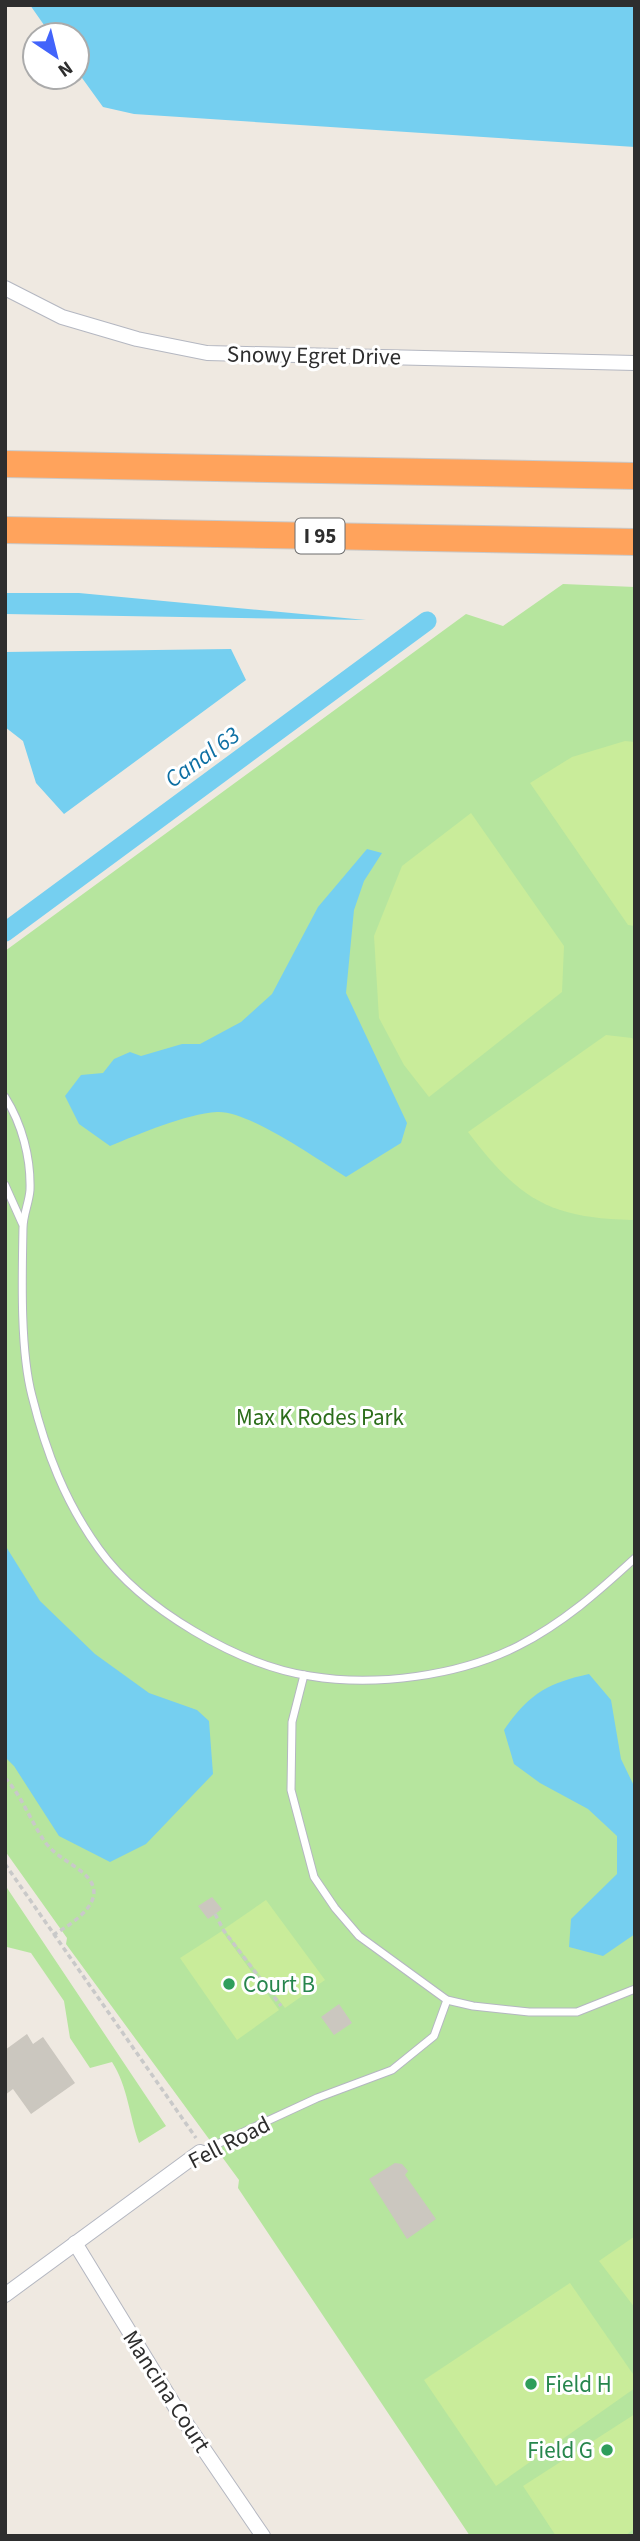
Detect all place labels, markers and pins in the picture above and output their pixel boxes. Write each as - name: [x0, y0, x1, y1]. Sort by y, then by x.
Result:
- place label: Court B: [243, 1968, 315, 2001]
- marker: Court B: [221, 1976, 237, 1992]
- place label: Field H: [545, 2368, 612, 2401]
- marker: Field H: [523, 2376, 539, 2392]
- place label: Field G: [527, 2434, 593, 2467]
- marker: Field G: [599, 2442, 615, 2458]

